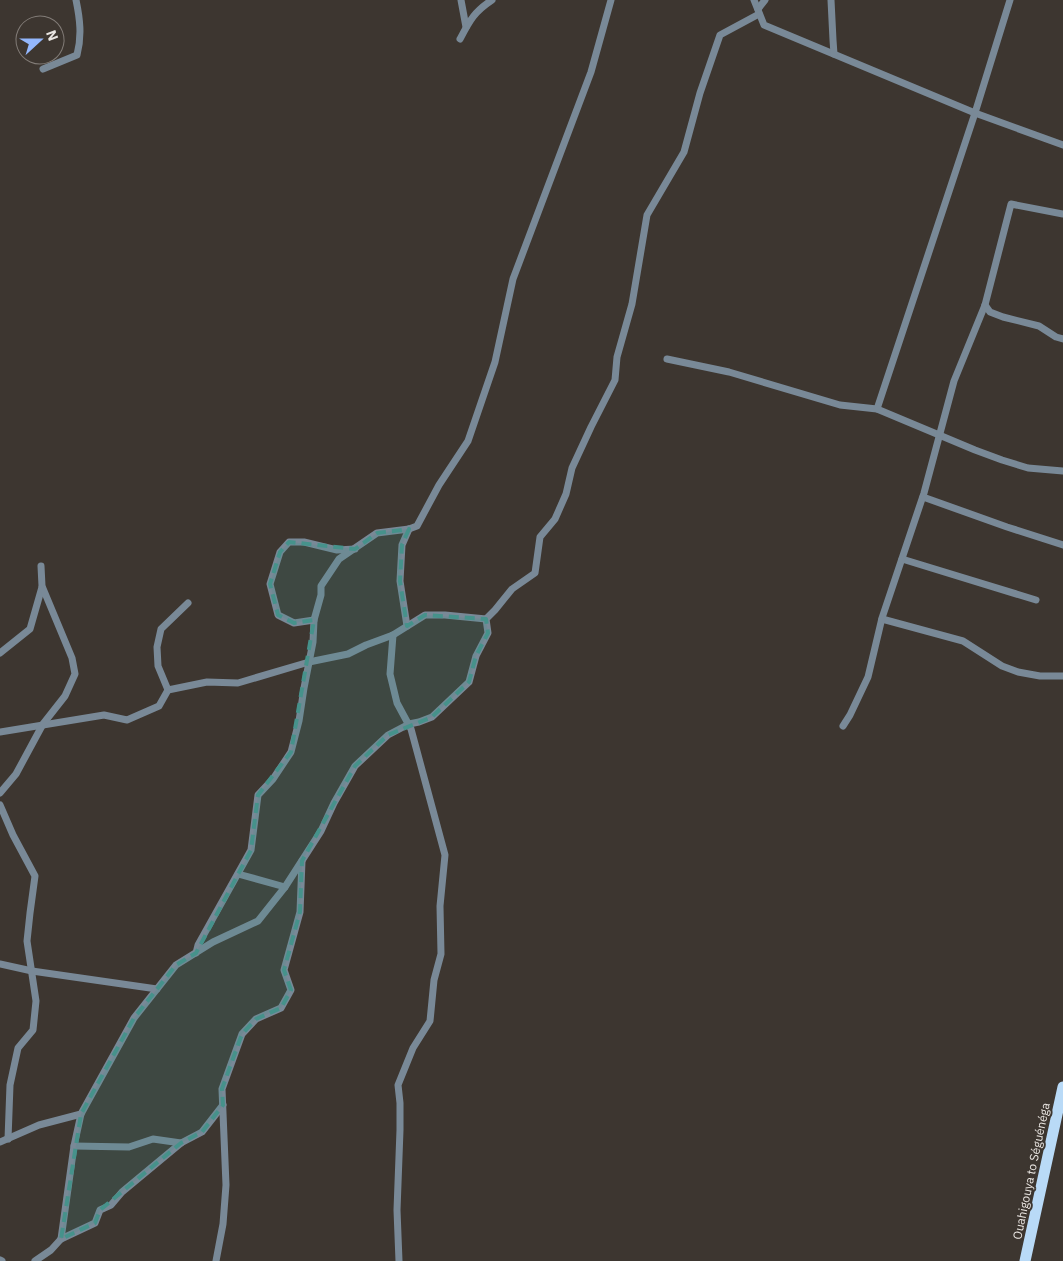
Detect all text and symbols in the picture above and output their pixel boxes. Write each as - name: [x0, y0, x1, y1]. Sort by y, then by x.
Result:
- north arrow: [15, 15, 65, 65]
- text: N: [42, 27, 62, 43]
- street label: Ouahigouya to Séguénéga: [1009, 1101, 1053, 1241]

